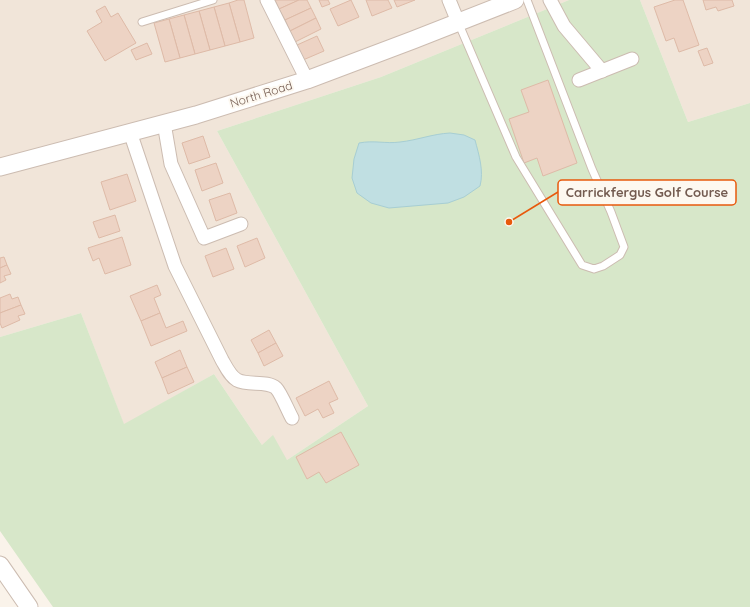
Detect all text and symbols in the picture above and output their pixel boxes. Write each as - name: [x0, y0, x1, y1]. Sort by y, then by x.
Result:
- street label: North Road: [228, 77, 294, 111]
- callout: Carrickfergus Golf Course: [558, 180, 736, 205]
- text: Carrickfergus Golf Course: [566, 184, 729, 200]

